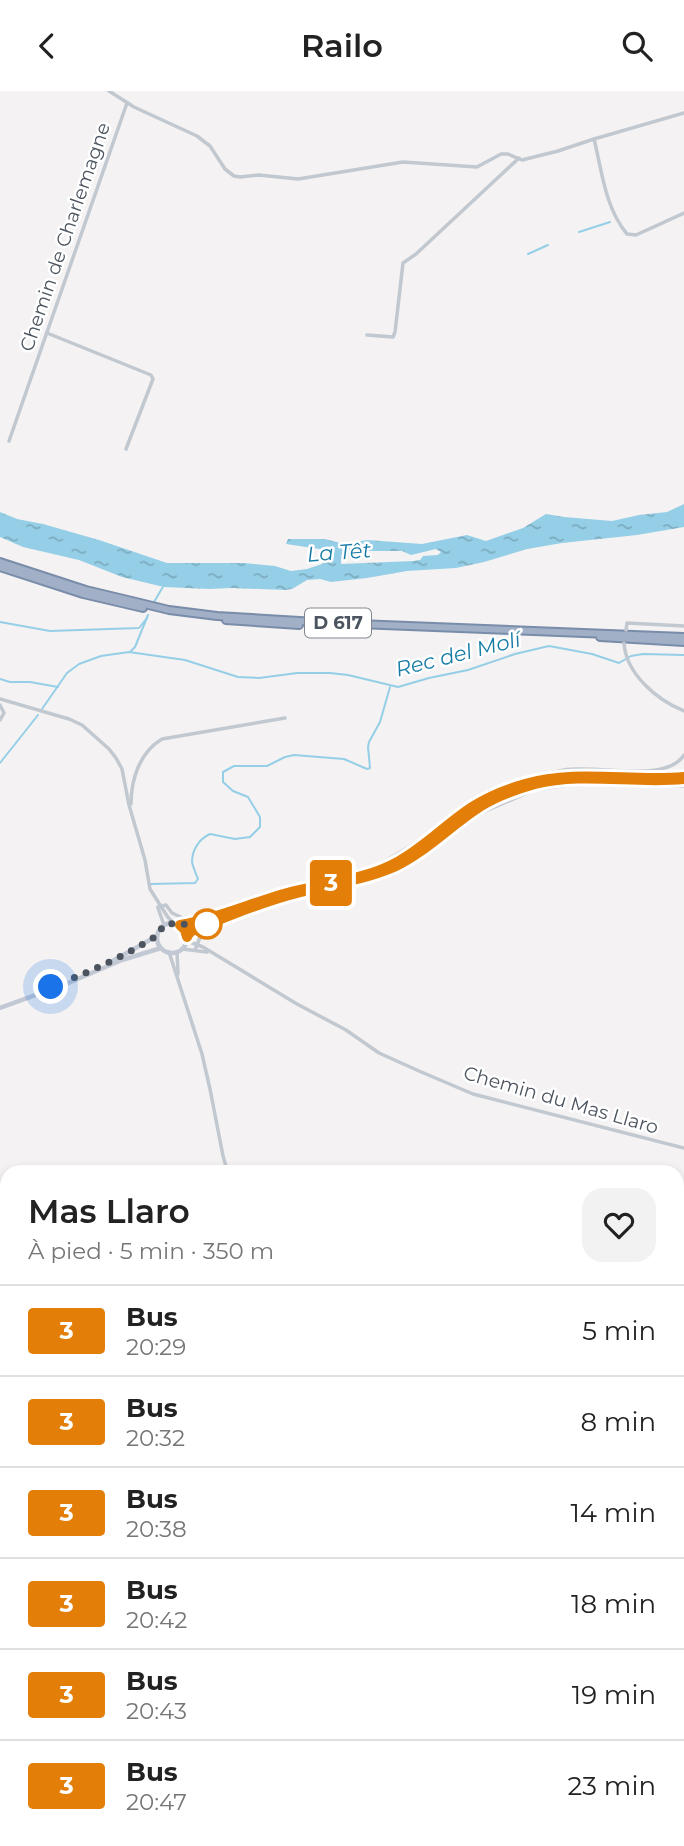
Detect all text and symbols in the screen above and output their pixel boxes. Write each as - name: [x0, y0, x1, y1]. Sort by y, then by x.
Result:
- text: Railo: [301, 26, 383, 65]
- icon: back: [28, 27, 66, 65]
- icon: search: [618, 27, 656, 65]
- street label: Chemin de Charlemagne: [15, 120, 115, 354]
- water label: La Têt: [306, 537, 372, 567]
- road number: D 617: [305, 609, 371, 637]
- water label: Rec del Molí: [393, 626, 526, 682]
- line badge: 3: [308, 860, 354, 906]
- text: 3: [324, 868, 338, 897]
- unlabelled marker: [192, 909, 222, 939]
- your location: [33, 969, 68, 1004]
- street label: Chemin du Mas Llaro: [461, 1061, 661, 1139]
- button: heart: [582, 1188, 656, 1262]
- text: Mas Llaro: [28, 1191, 190, 1231]
- text: À pied · 5 min · 350 m: [28, 1237, 274, 1265]
- text: Bus: [126, 1301, 178, 1333]
- text: 5 min: [582, 1315, 656, 1347]
- text: 3: [59, 1316, 74, 1345]
- text: 20:29: [126, 1333, 186, 1361]
- text: Bus: [126, 1392, 178, 1424]
- text: 8 min: [580, 1406, 656, 1438]
- text: 3: [59, 1407, 74, 1436]
- text: 20:32: [126, 1424, 185, 1452]
- text: Bus: [126, 1483, 178, 1515]
- text: 14 min: [570, 1497, 656, 1529]
- text: 3: [59, 1498, 74, 1527]
- text: 20:38: [126, 1515, 187, 1543]
- text: Bus: [126, 1574, 178, 1606]
- text: 18 min: [571, 1588, 656, 1620]
- text: 3: [59, 1589, 74, 1618]
- text: 20:42: [126, 1606, 187, 1634]
- text: Bus: [126, 1665, 178, 1697]
- text: 19 min: [572, 1679, 656, 1711]
- text: 3: [59, 1680, 74, 1709]
- text: 20:43: [126, 1697, 187, 1725]
- text: Bus: [126, 1756, 178, 1788]
- text: 23 min: [568, 1770, 656, 1802]
- text: 3: [59, 1771, 74, 1800]
- text: 20:47: [126, 1788, 187, 1816]

